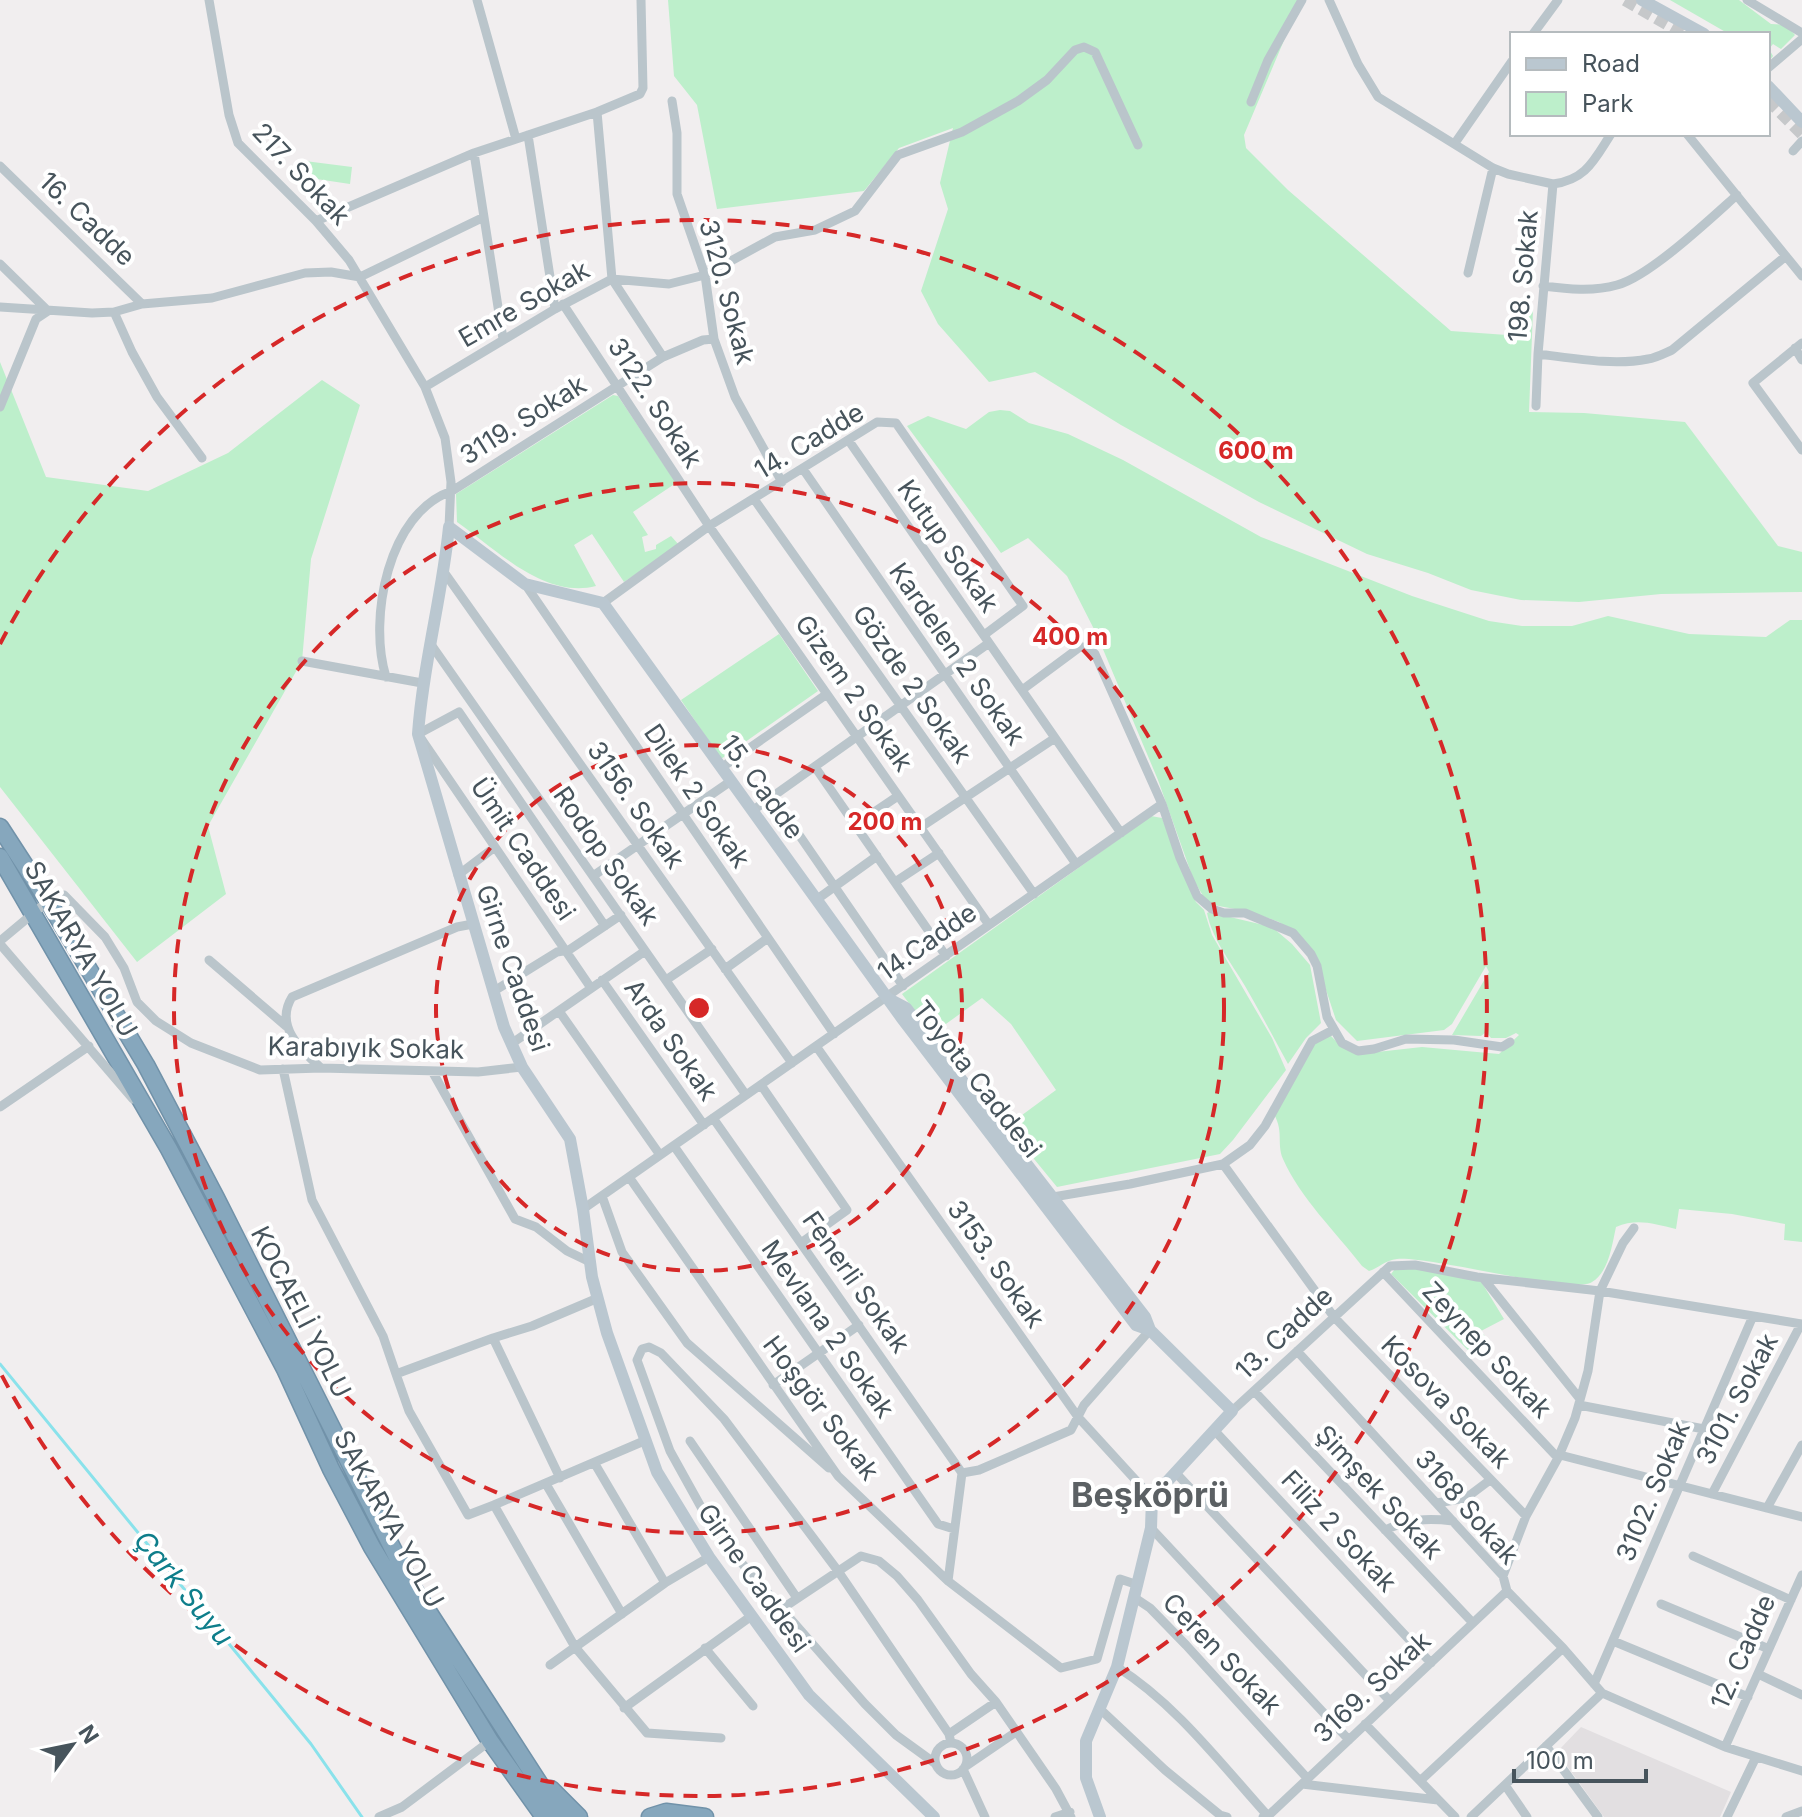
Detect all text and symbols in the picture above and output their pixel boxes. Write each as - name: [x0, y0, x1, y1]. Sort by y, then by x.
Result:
- legend: [1510, 32, 1770, 136]
- text: Road: [1582, 49, 1640, 78]
- text: Park: [1582, 89, 1633, 118]
- street label: 217. Sokak: [246, 116, 356, 231]
- street label: 16. Cadde: [33, 165, 142, 272]
- street label: 198. Sokak: [1501, 209, 1544, 343]
- street label: 3120. Sokak: [693, 216, 762, 368]
- street label: Emre Sokak: [453, 254, 595, 353]
- street label: 3122. Sokak: [602, 332, 709, 473]
- street label: 3119. Sokak: [454, 369, 592, 471]
- street label: 14. Cadde: [749, 396, 869, 485]
- text: 600 m: [1218, 436, 1294, 465]
- street label: Kutup Sokak: [891, 474, 1005, 618]
- street label: Kardelen 2 Sokak: [883, 557, 1032, 751]
- street label: Gözde 2 Sokak: [846, 599, 978, 769]
- street label: Gizem 2 Sokak: [789, 609, 920, 777]
- text: 400 m: [1032, 622, 1108, 651]
- street label: Dilek 2 Sokak: [638, 718, 757, 873]
- street label: 15. Cadde: [714, 729, 811, 845]
- street label: 3156. Sokak: [581, 735, 692, 874]
- street label: Ümit Caddesi: [464, 772, 582, 926]
- street label: Rodop Sokak: [547, 780, 666, 931]
- text: 200 m: [847, 807, 923, 836]
- street label: SAKARYA YOLU: [19, 855, 144, 1042]
- street label: Girne Caddesi: [470, 880, 557, 1055]
- street label: 14.Cadde: [871, 896, 982, 987]
- street label: Arda Sokak: [618, 973, 724, 1106]
- centre of rings: [685, 994, 713, 1022]
- street label: Toyota Caddesi: [906, 994, 1048, 1163]
- street label: Karabıyık Sokak: [267, 1030, 465, 1065]
- street label: 3153. Sokak: [941, 1194, 1052, 1333]
- street label: Fenerli Sokak: [796, 1205, 917, 1358]
- street label: KOCAELİ YOLU: [245, 1221, 358, 1403]
- street label: Mevlana 2 Sokak: [756, 1234, 901, 1423]
- street label: Zeynep Sokak: [1416, 1275, 1558, 1424]
- street label: 13. Cadde: [1229, 1280, 1339, 1385]
- street label: 3101. Sokak: [1689, 1328, 1784, 1470]
- street label: Hoşgör Sokak: [757, 1329, 886, 1486]
- street label: Kosova Sokak: [1375, 1329, 1517, 1475]
- street label: 3102. Sokak: [1609, 1416, 1696, 1565]
- street label: Şimşek Sokak: [1310, 1418, 1449, 1565]
- street label: SAKARYA YOLU: [328, 1425, 451, 1613]
- street label: 3168 Sokak: [1409, 1443, 1526, 1570]
- street label: Filiz 2 Sokak: [1275, 1464, 1403, 1598]
- district label: Beşköprü: [1071, 1474, 1229, 1515]
- street label: Girne Caddesi: [692, 1497, 817, 1658]
- water label: Çark Suyu: [127, 1523, 241, 1653]
- street label: Ceren Sokak: [1157, 1587, 1288, 1721]
- street label: 12. Cadde: [1704, 1590, 1781, 1714]
- street label: 3169. Sokak: [1307, 1625, 1437, 1749]
- north arrow: [32, 1705, 112, 1785]
- text: N: [73, 1720, 104, 1748]
- scale bar: [1514, 1733, 1646, 1783]
- text: 100 m: [1526, 1746, 1594, 1775]

